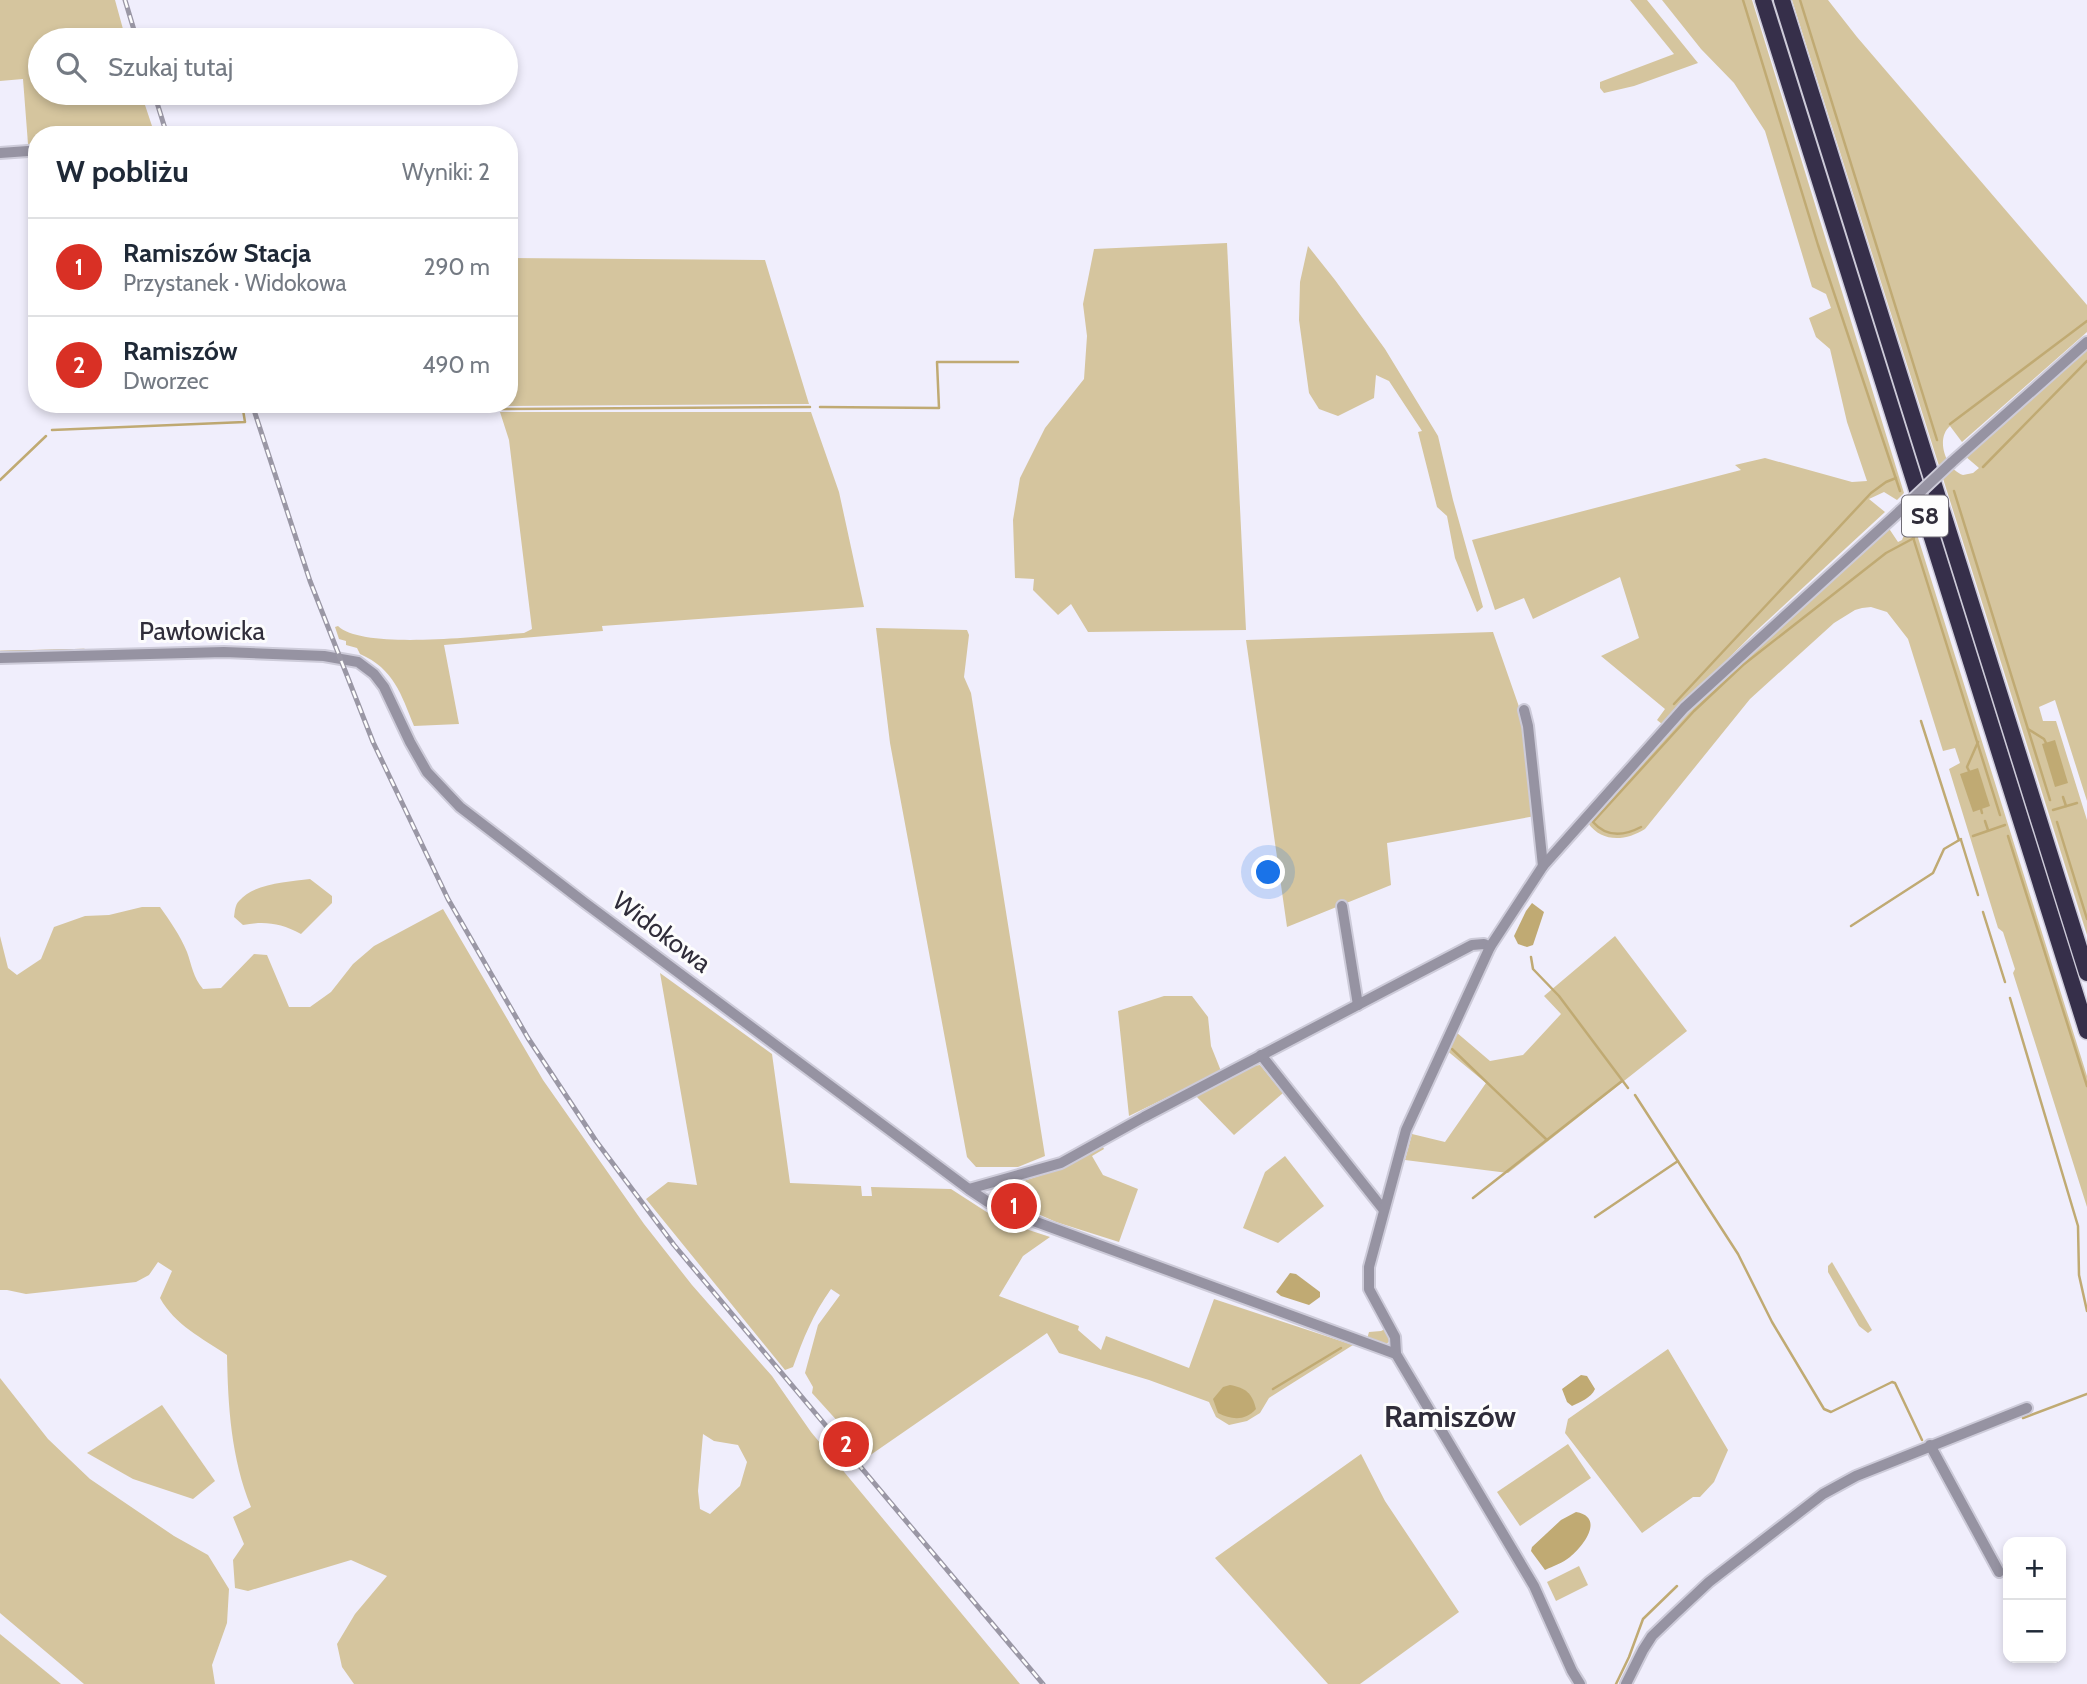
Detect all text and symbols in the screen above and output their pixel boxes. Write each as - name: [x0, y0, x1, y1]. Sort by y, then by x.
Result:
- search box: [28, 28, 518, 105]
- icon: search: [52, 48, 90, 86]
- text: Szukaj tutaj: [108, 51, 233, 83]
- text: W pobliżu: [56, 153, 189, 190]
- text: Wyniki: 2: [402, 158, 490, 186]
- text: Ramiszów Stacja: [123, 237, 311, 269]
- text: 1: [75, 253, 83, 281]
- text: 290 m: [423, 253, 490, 281]
- text: Przystanek · Widokowa: [123, 269, 347, 297]
- text: Ramiszów: [123, 335, 238, 367]
- text: 2: [73, 351, 85, 379]
- text: 490 m: [422, 351, 490, 379]
- text: Dworzec: [123, 367, 209, 395]
- road number: S8: [1902, 495, 1948, 536]
- street label: Pawłowicka: [139, 615, 265, 647]
- your location: [1251, 855, 1285, 889]
- street label: Widokowa: [606, 885, 718, 980]
- pin: 1: [991, 1180, 1037, 1232]
- district label: Ramiszów: [1384, 1398, 1516, 1435]
- pin: 2: [823, 1418, 869, 1470]
- map controls: [2003, 1537, 2066, 1663]
- button: +: [2003, 1537, 2066, 1600]
- button: −: [2003, 1600, 2066, 1663]

